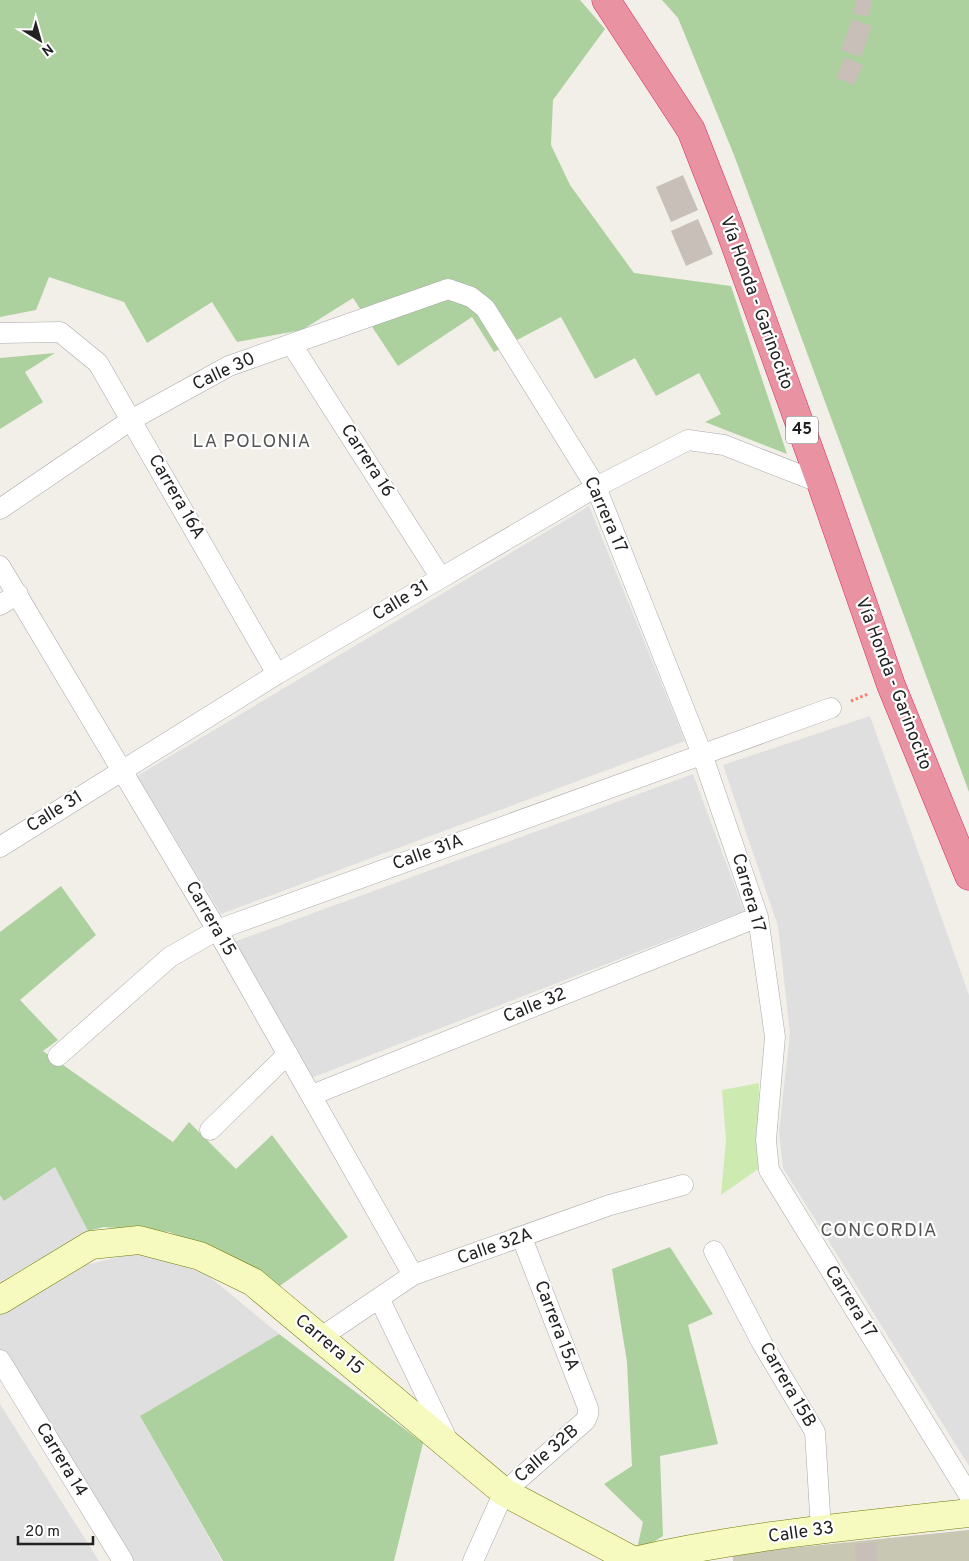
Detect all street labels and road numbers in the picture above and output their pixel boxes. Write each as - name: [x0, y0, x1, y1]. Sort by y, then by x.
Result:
- street label: Vía Honda - Garinocito: [714, 213, 798, 393]
- street label: Calle 30: [189, 347, 259, 397]
- road number: 45: [786, 416, 818, 444]
- street label: Carrera 16: [335, 420, 399, 502]
- street label: Carrera 16A: [142, 450, 210, 544]
- street label: Carrera 17: [578, 473, 632, 557]
- street label: Calle 31: [369, 575, 433, 627]
- street label: Vía Honda - Garinocito: [850, 595, 936, 773]
- street label: Calle 31: [23, 786, 87, 838]
- street label: Calle 31A: [389, 830, 467, 876]
- street label: Carrera 17: [726, 851, 770, 935]
- street label: Carrera 15: [179, 877, 241, 961]
- street label: Calle 32: [500, 983, 570, 1029]
- street label: Calle 32A: [454, 1223, 536, 1271]
- street label: Carrera 17: [819, 1262, 881, 1342]
- street label: Carrera 15A: [528, 1278, 584, 1374]
- street label: Carrera 15: [290, 1310, 368, 1380]
- street label: Carrera 15B: [753, 1338, 821, 1432]
- street label: Carrera 14: [30, 1419, 92, 1501]
- street label: Calle 32B: [510, 1420, 584, 1488]
- street label: Calle 33: [767, 1517, 835, 1549]

